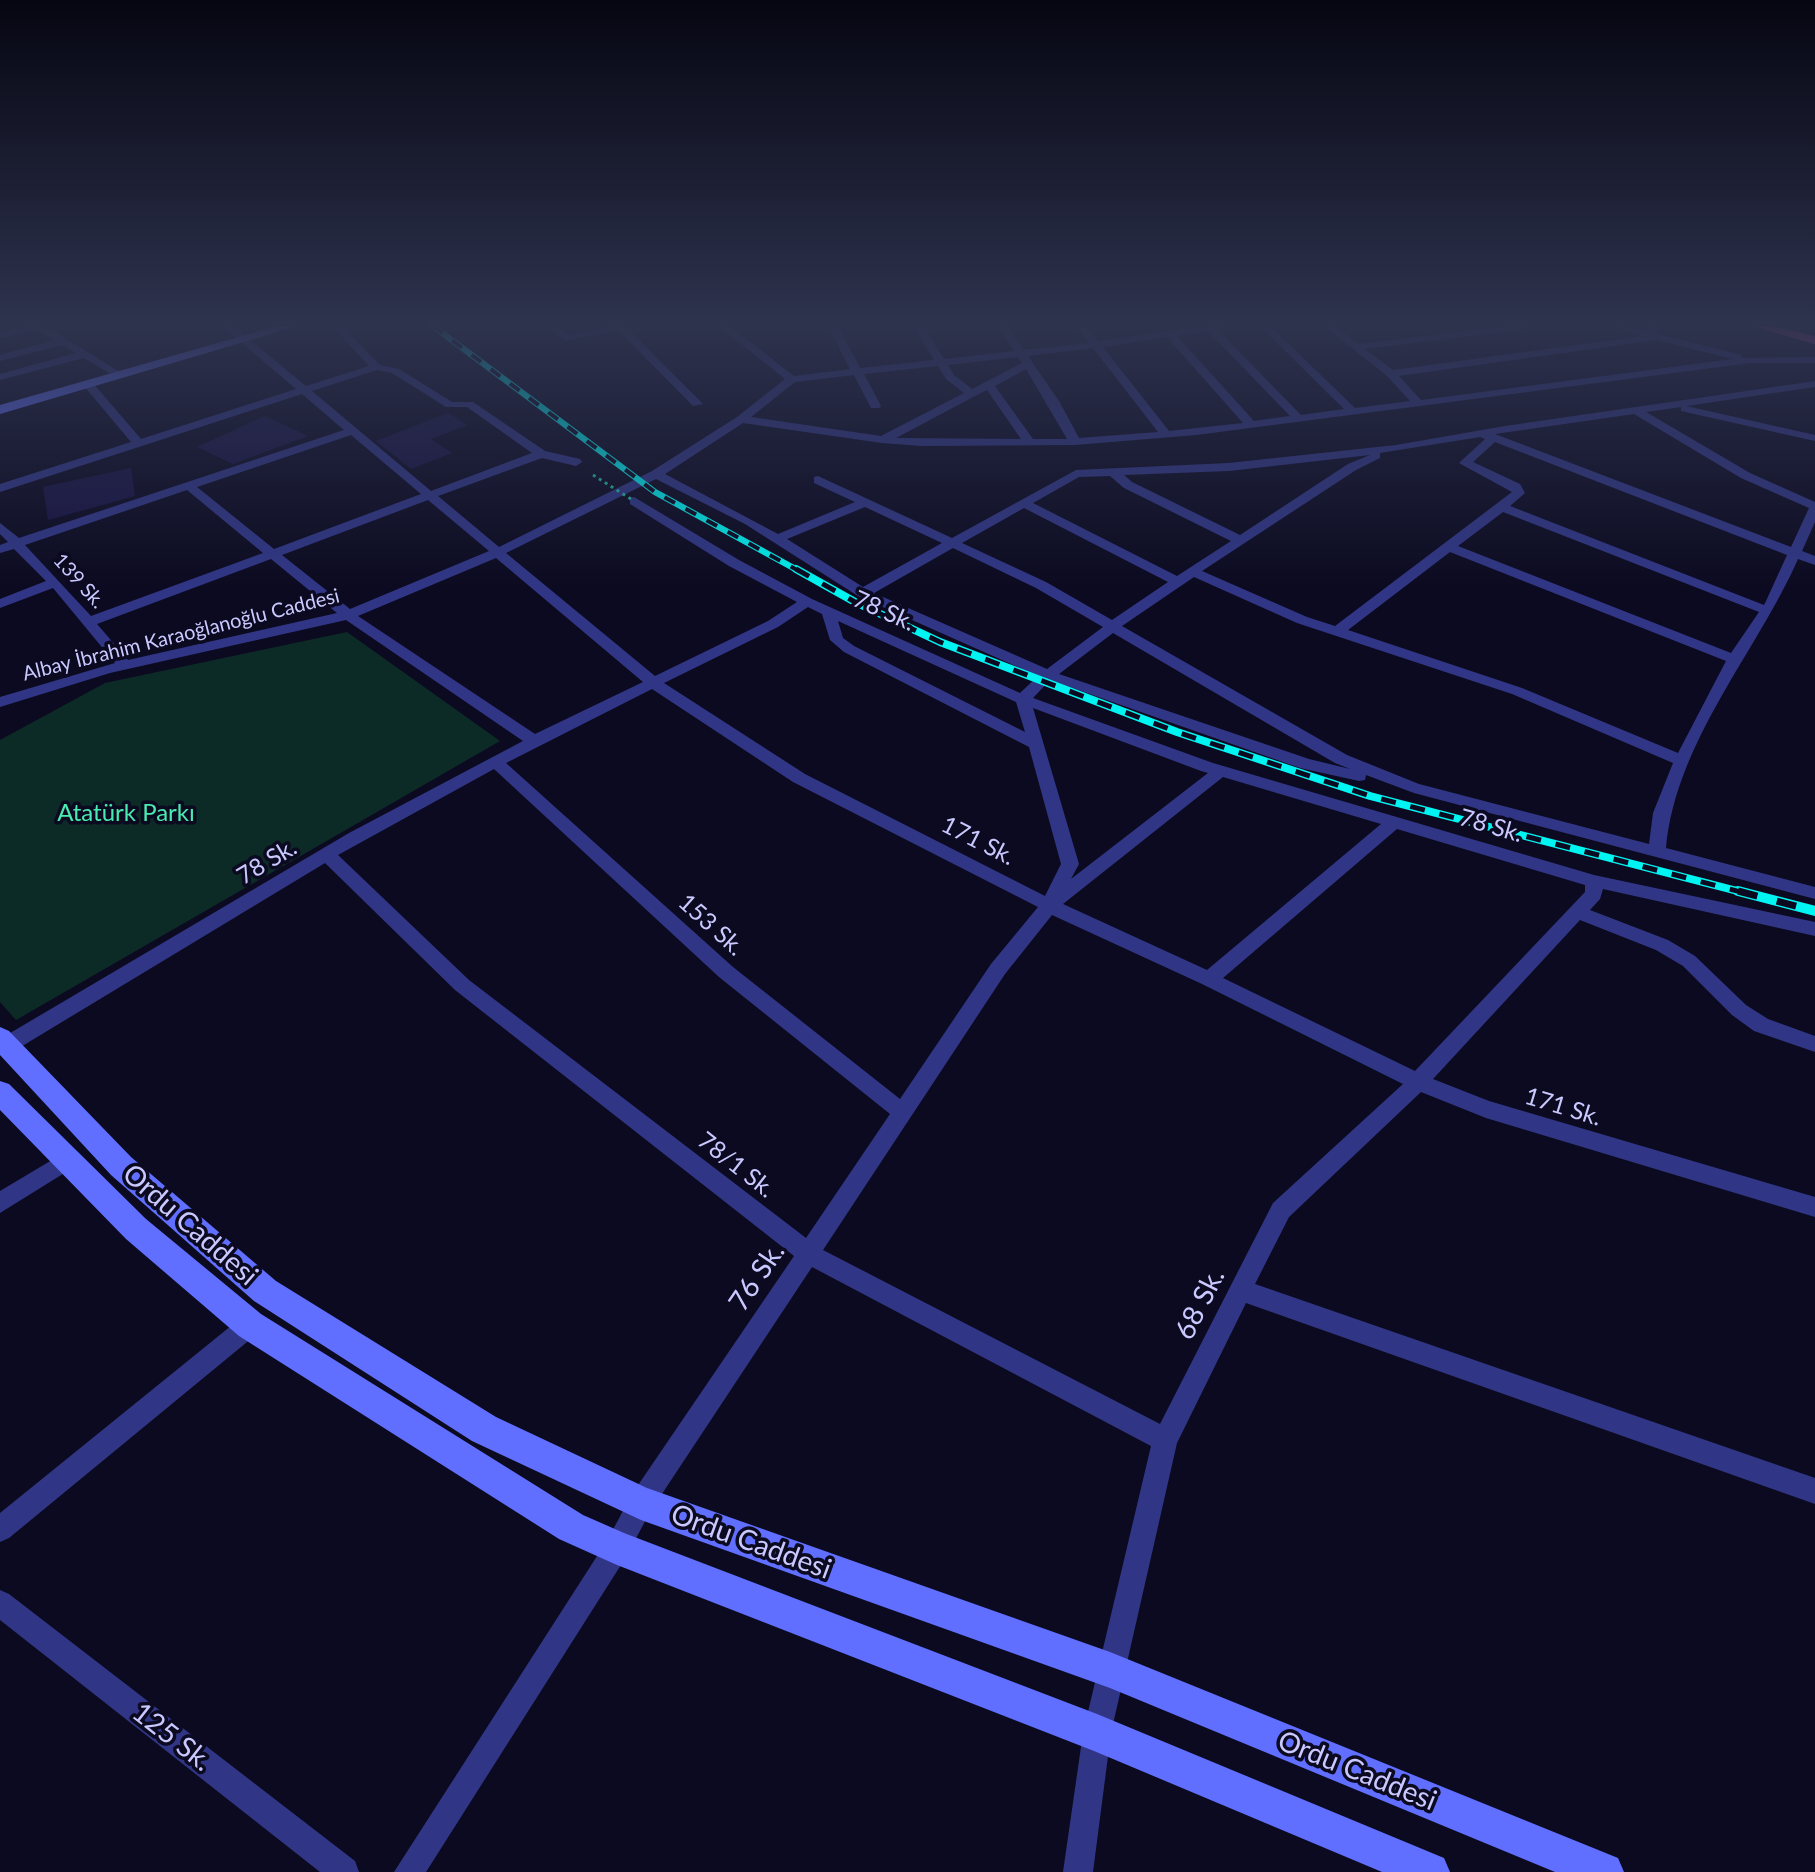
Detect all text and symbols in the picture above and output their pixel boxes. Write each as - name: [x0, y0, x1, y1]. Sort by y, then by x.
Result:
- street label: 139 Sk.: [48, 549, 110, 613]
- street label: Albay İbrahim Karaoğlanoğlu Caddesi: [20, 584, 342, 686]
- street label: 78 Sk.: [849, 585, 919, 637]
- park label: Atatürk Parkı: [57, 799, 195, 827]
- street label: 78 Sk.: [1456, 803, 1526, 849]
- street label: 171 Sk.: [936, 810, 1020, 872]
- street label: 78 Sk.: [232, 833, 302, 891]
- street label: 153 Sk.: [672, 888, 750, 962]
- street label: 171 Sk.: [1521, 1082, 1605, 1132]
- street label: 78/1 Sk.: [692, 1126, 780, 1204]
- street label: Ordu Caddesi: [116, 1157, 264, 1293]
- street label: 76 Sk.: [722, 1236, 792, 1318]
- street label: 68 Sk.: [1168, 1263, 1232, 1345]
- street label: Ordu Caddesi: [666, 1498, 836, 1586]
- street label: 125 Sk.: [126, 1696, 218, 1778]
- street label: Ordu Caddesi: [1273, 1724, 1441, 1818]

